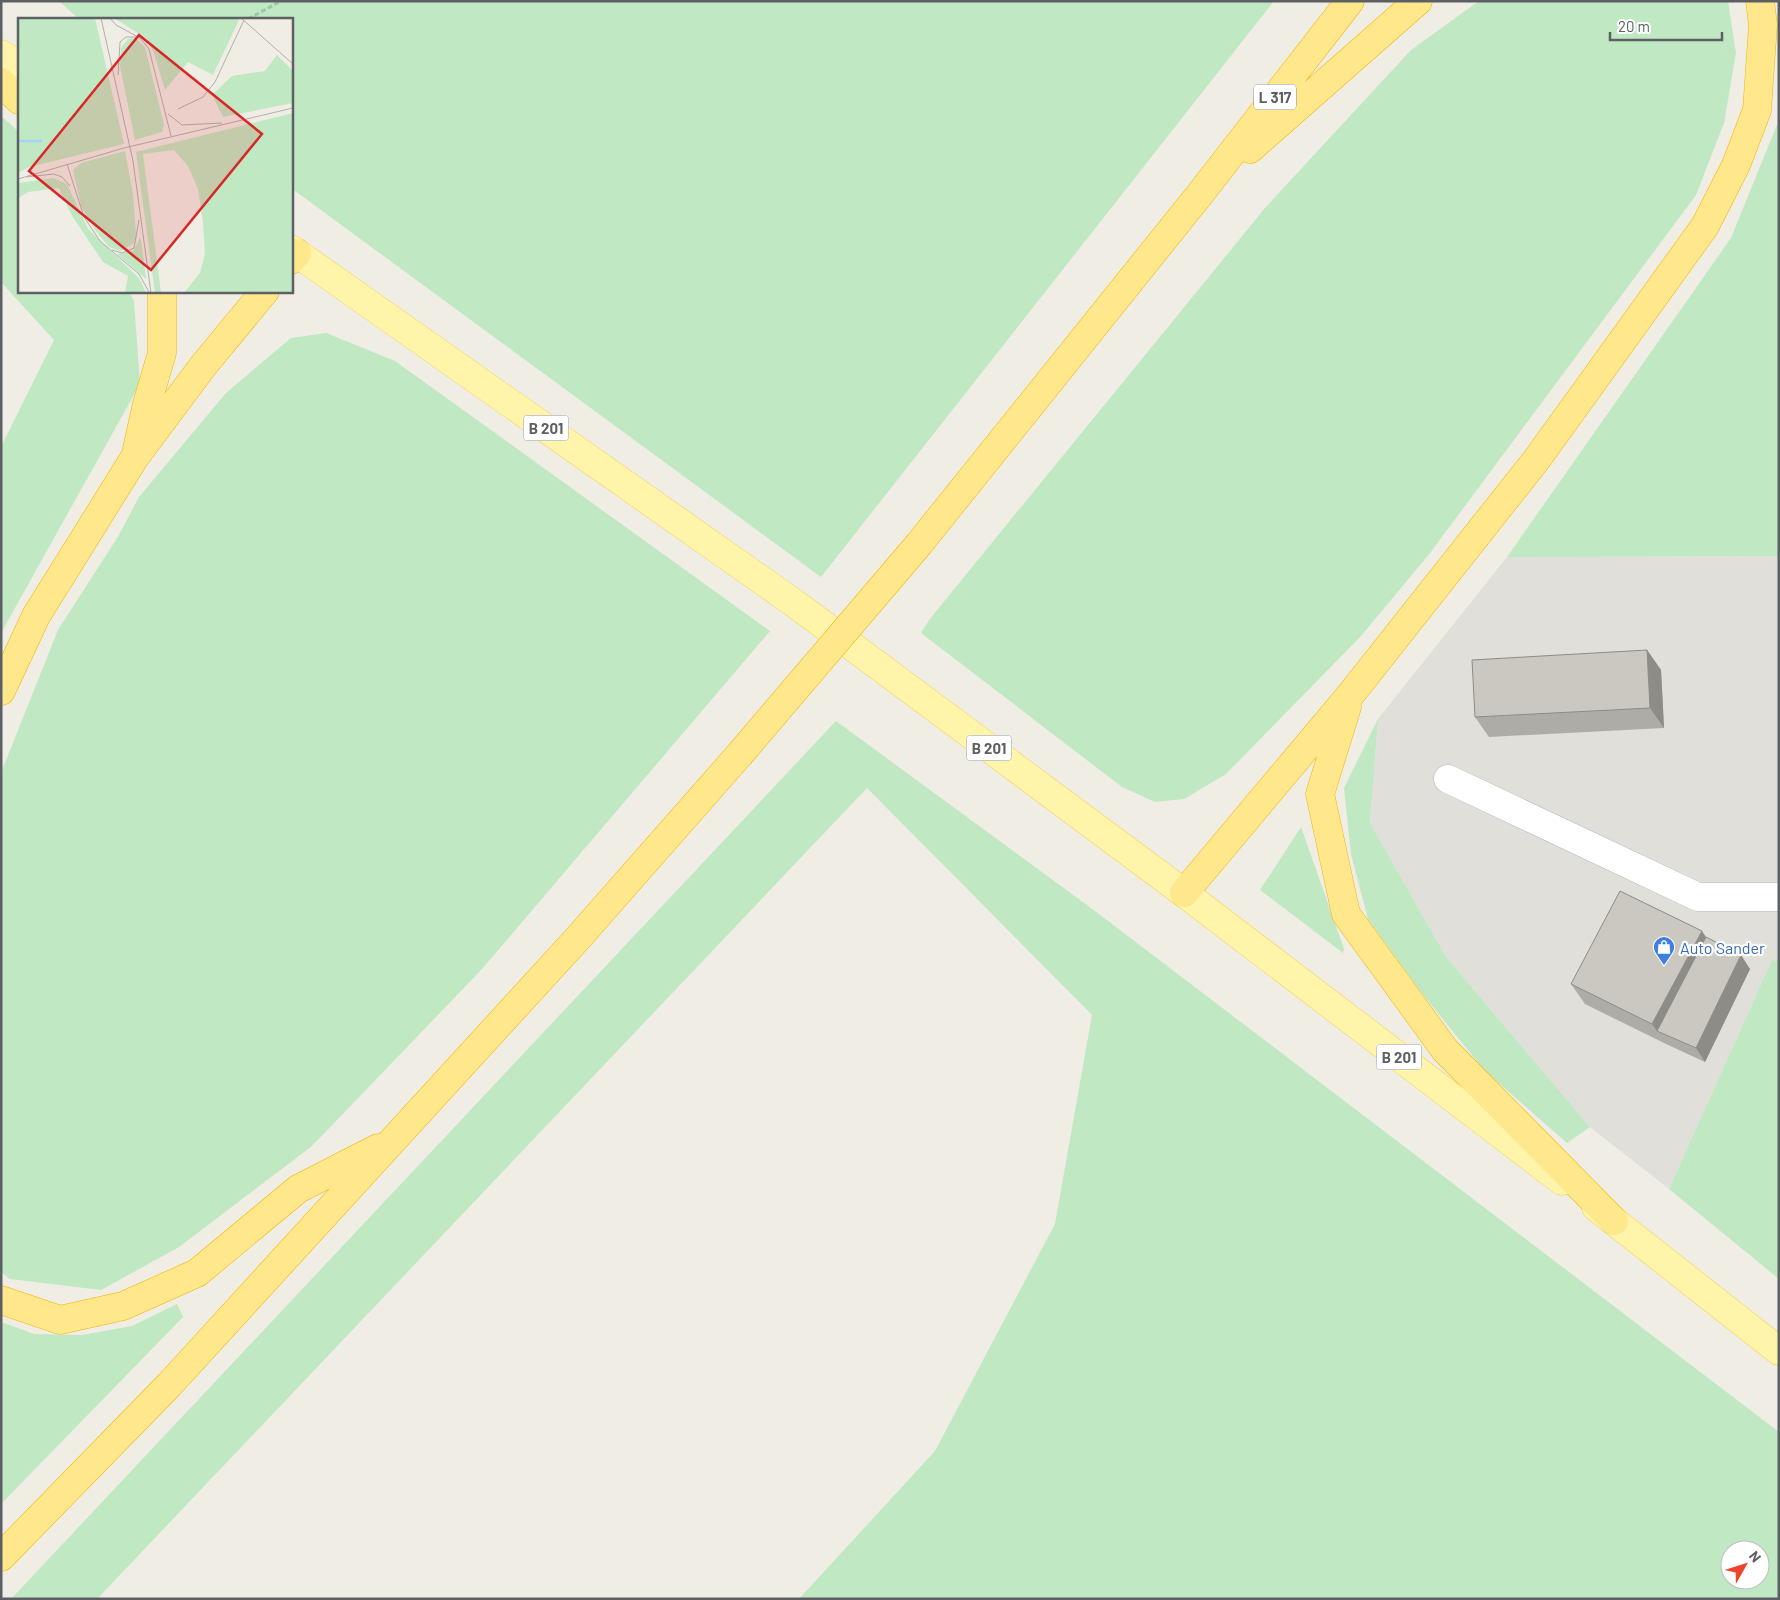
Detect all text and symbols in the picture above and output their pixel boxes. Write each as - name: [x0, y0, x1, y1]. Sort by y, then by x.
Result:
- scale bar: [1610, 10, 1722, 42]
- text: 20 m: [1618, 17, 1650, 35]
- inset map: [18, 18, 292, 292]
- road number: L 317: [1254, 84, 1296, 110]
- road number: B 201: [524, 416, 568, 440]
- road number: B 201: [966, 736, 1012, 760]
- shop icon: Auto Sander: [1652, 935, 1676, 966]
- place label: Auto Sander: [1680, 938, 1765, 957]
- road number: B 201: [1376, 1044, 1422, 1070]
- north arrow: [1720, 1540, 1770, 1590]
- text: N: [1746, 1548, 1765, 1565]

